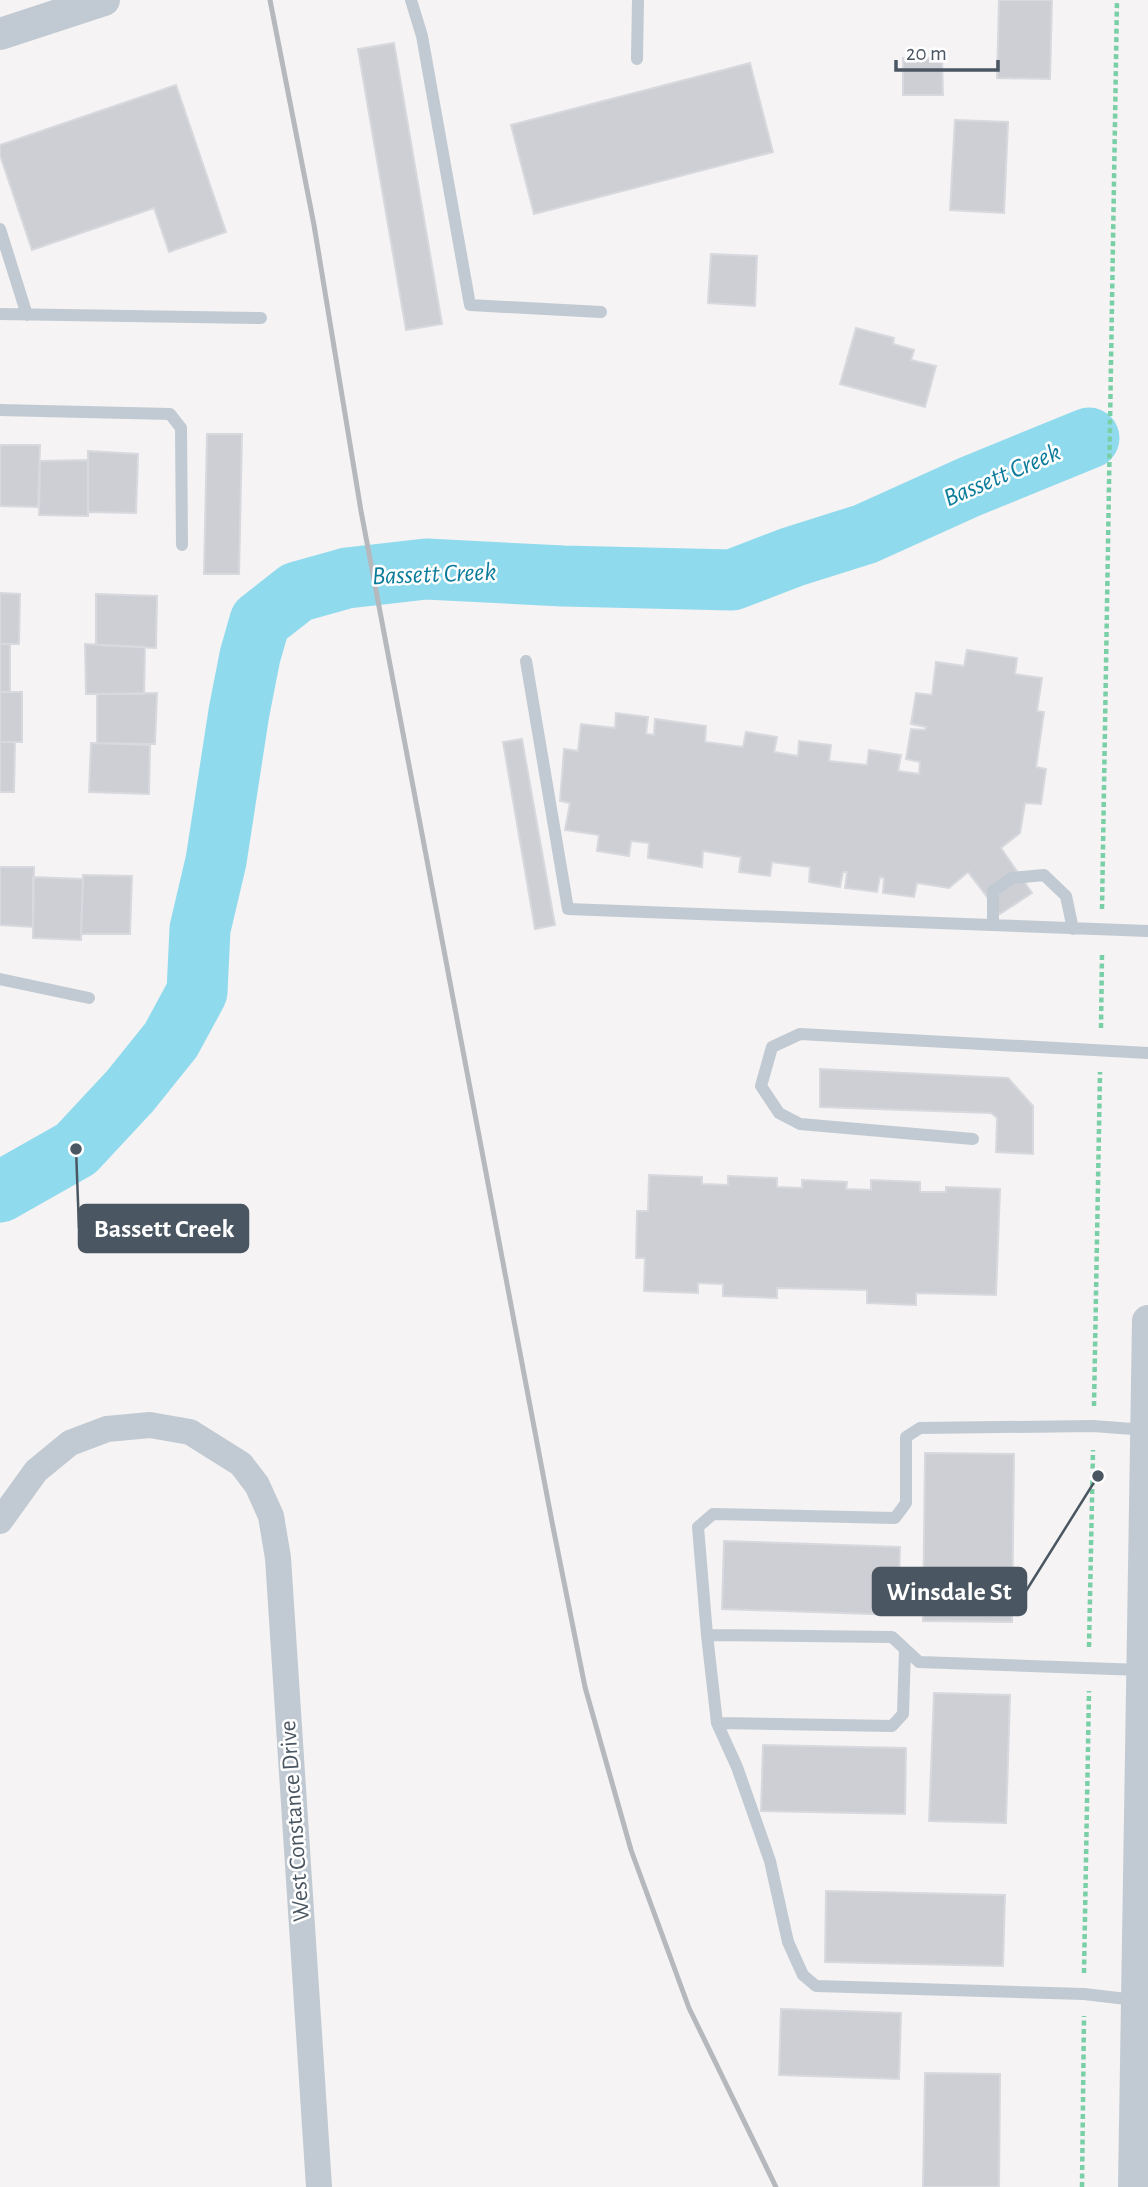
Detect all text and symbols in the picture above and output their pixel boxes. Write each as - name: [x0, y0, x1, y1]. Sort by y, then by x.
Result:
- scale bar: [896, 28, 998, 72]
- text: 20 m: [906, 43, 947, 64]
- water label: Bassett Creek: [940, 439, 1064, 511]
- water label: Bassett Creek: [371, 559, 497, 589]
- callout: Bassett Creek: [79, 1205, 248, 1252]
- text: Bassett Creek: [94, 1216, 234, 1242]
- callout: Winsdale St: [873, 1568, 1026, 1615]
- text: Winsdale St: [887, 1579, 1012, 1605]
- street label: West Constance Drive: [276, 1719, 314, 1923]

